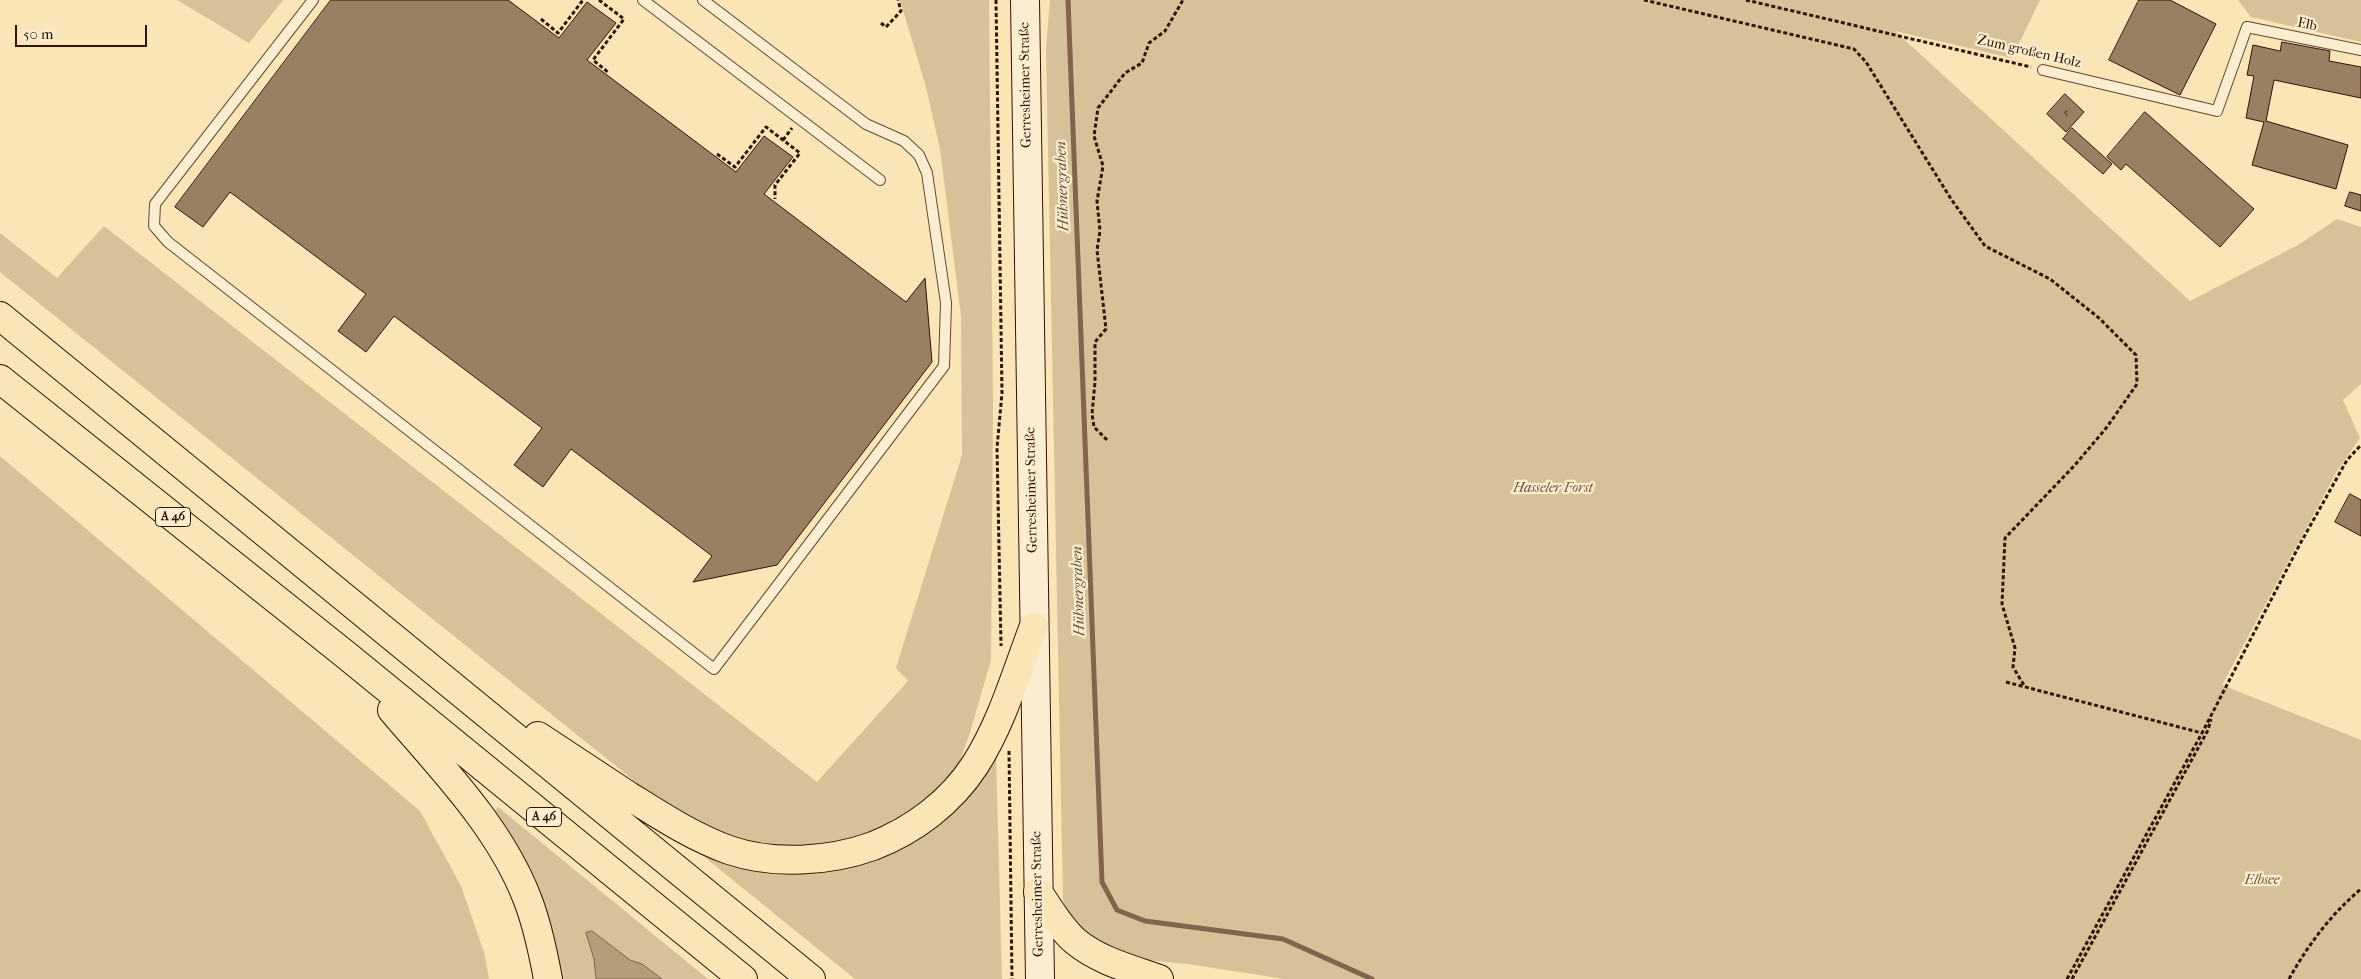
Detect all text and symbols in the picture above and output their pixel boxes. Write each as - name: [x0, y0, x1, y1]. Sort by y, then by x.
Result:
- scale bar: [18, 15, 150, 47]
- street label: Elb: [2296, 15, 2318, 35]
- street label: Gerresheimer Straße: [1016, 22, 1036, 148]
- text: 50 m: [23, 25, 53, 43]
- street label: Zum großen Holz: [1975, 32, 2083, 72]
- house number: 5: [2064, 106, 2068, 120]
- water label: Hühnergraben: [1052, 141, 1074, 231]
- street label: Gerresheimer Straße: [1022, 427, 1042, 553]
- park label: Hasseler Forst: [1513, 481, 1593, 497]
- road number: A 46: [156, 508, 190, 526]
- water label: Hühnergraben: [1068, 546, 1090, 636]
- road number: A 46: [526, 808, 562, 826]
- street label: Gerresheimer Straße: [1028, 831, 1048, 957]
- park label: Elbsee: [2245, 873, 2279, 889]

